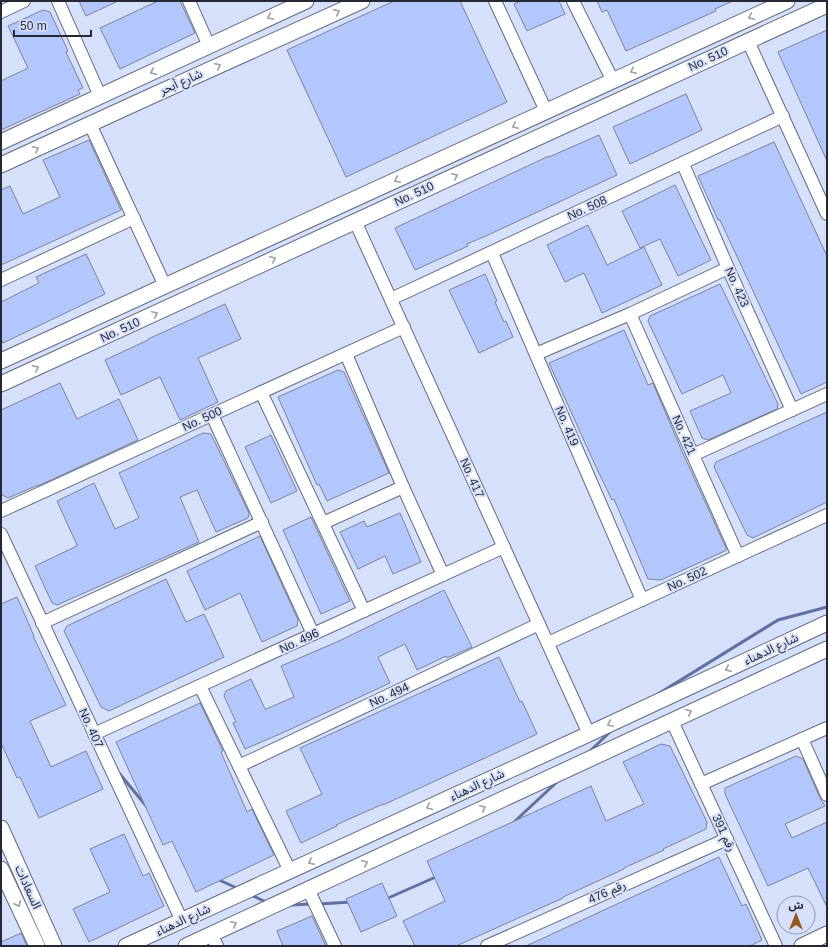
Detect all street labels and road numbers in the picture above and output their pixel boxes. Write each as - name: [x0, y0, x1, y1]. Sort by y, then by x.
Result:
- street label: No. 510: [686, 44, 730, 74]
- street label: شارع أبحر: [156, 66, 205, 100]
- street label: No. 510: [392, 179, 436, 209]
- street label: No. 508: [565, 193, 609, 223]
- street label: No. 423: [722, 265, 752, 309]
- street label: No. 510: [98, 315, 142, 345]
- street label: No. 500: [180, 404, 224, 434]
- street label: No. 419: [552, 404, 582, 448]
- street label: No. 421: [669, 413, 699, 457]
- street label: No. 417: [457, 456, 487, 500]
- street label: No. 502: [665, 564, 709, 594]
- street label: No. 496: [277, 626, 321, 656]
- street label: شارع الدهناء: [742, 630, 801, 670]
- street label: No. 494: [367, 680, 411, 710]
- street label: No. 407: [76, 706, 106, 750]
- street label: شارع الدهناء: [448, 766, 507, 806]
- street label: رقم 391: [707, 812, 739, 855]
- street label: السعادات: [12, 863, 44, 911]
- street label: رقم 476: [586, 878, 629, 908]
- street label: شارع الدهناء: [154, 901, 213, 941]

